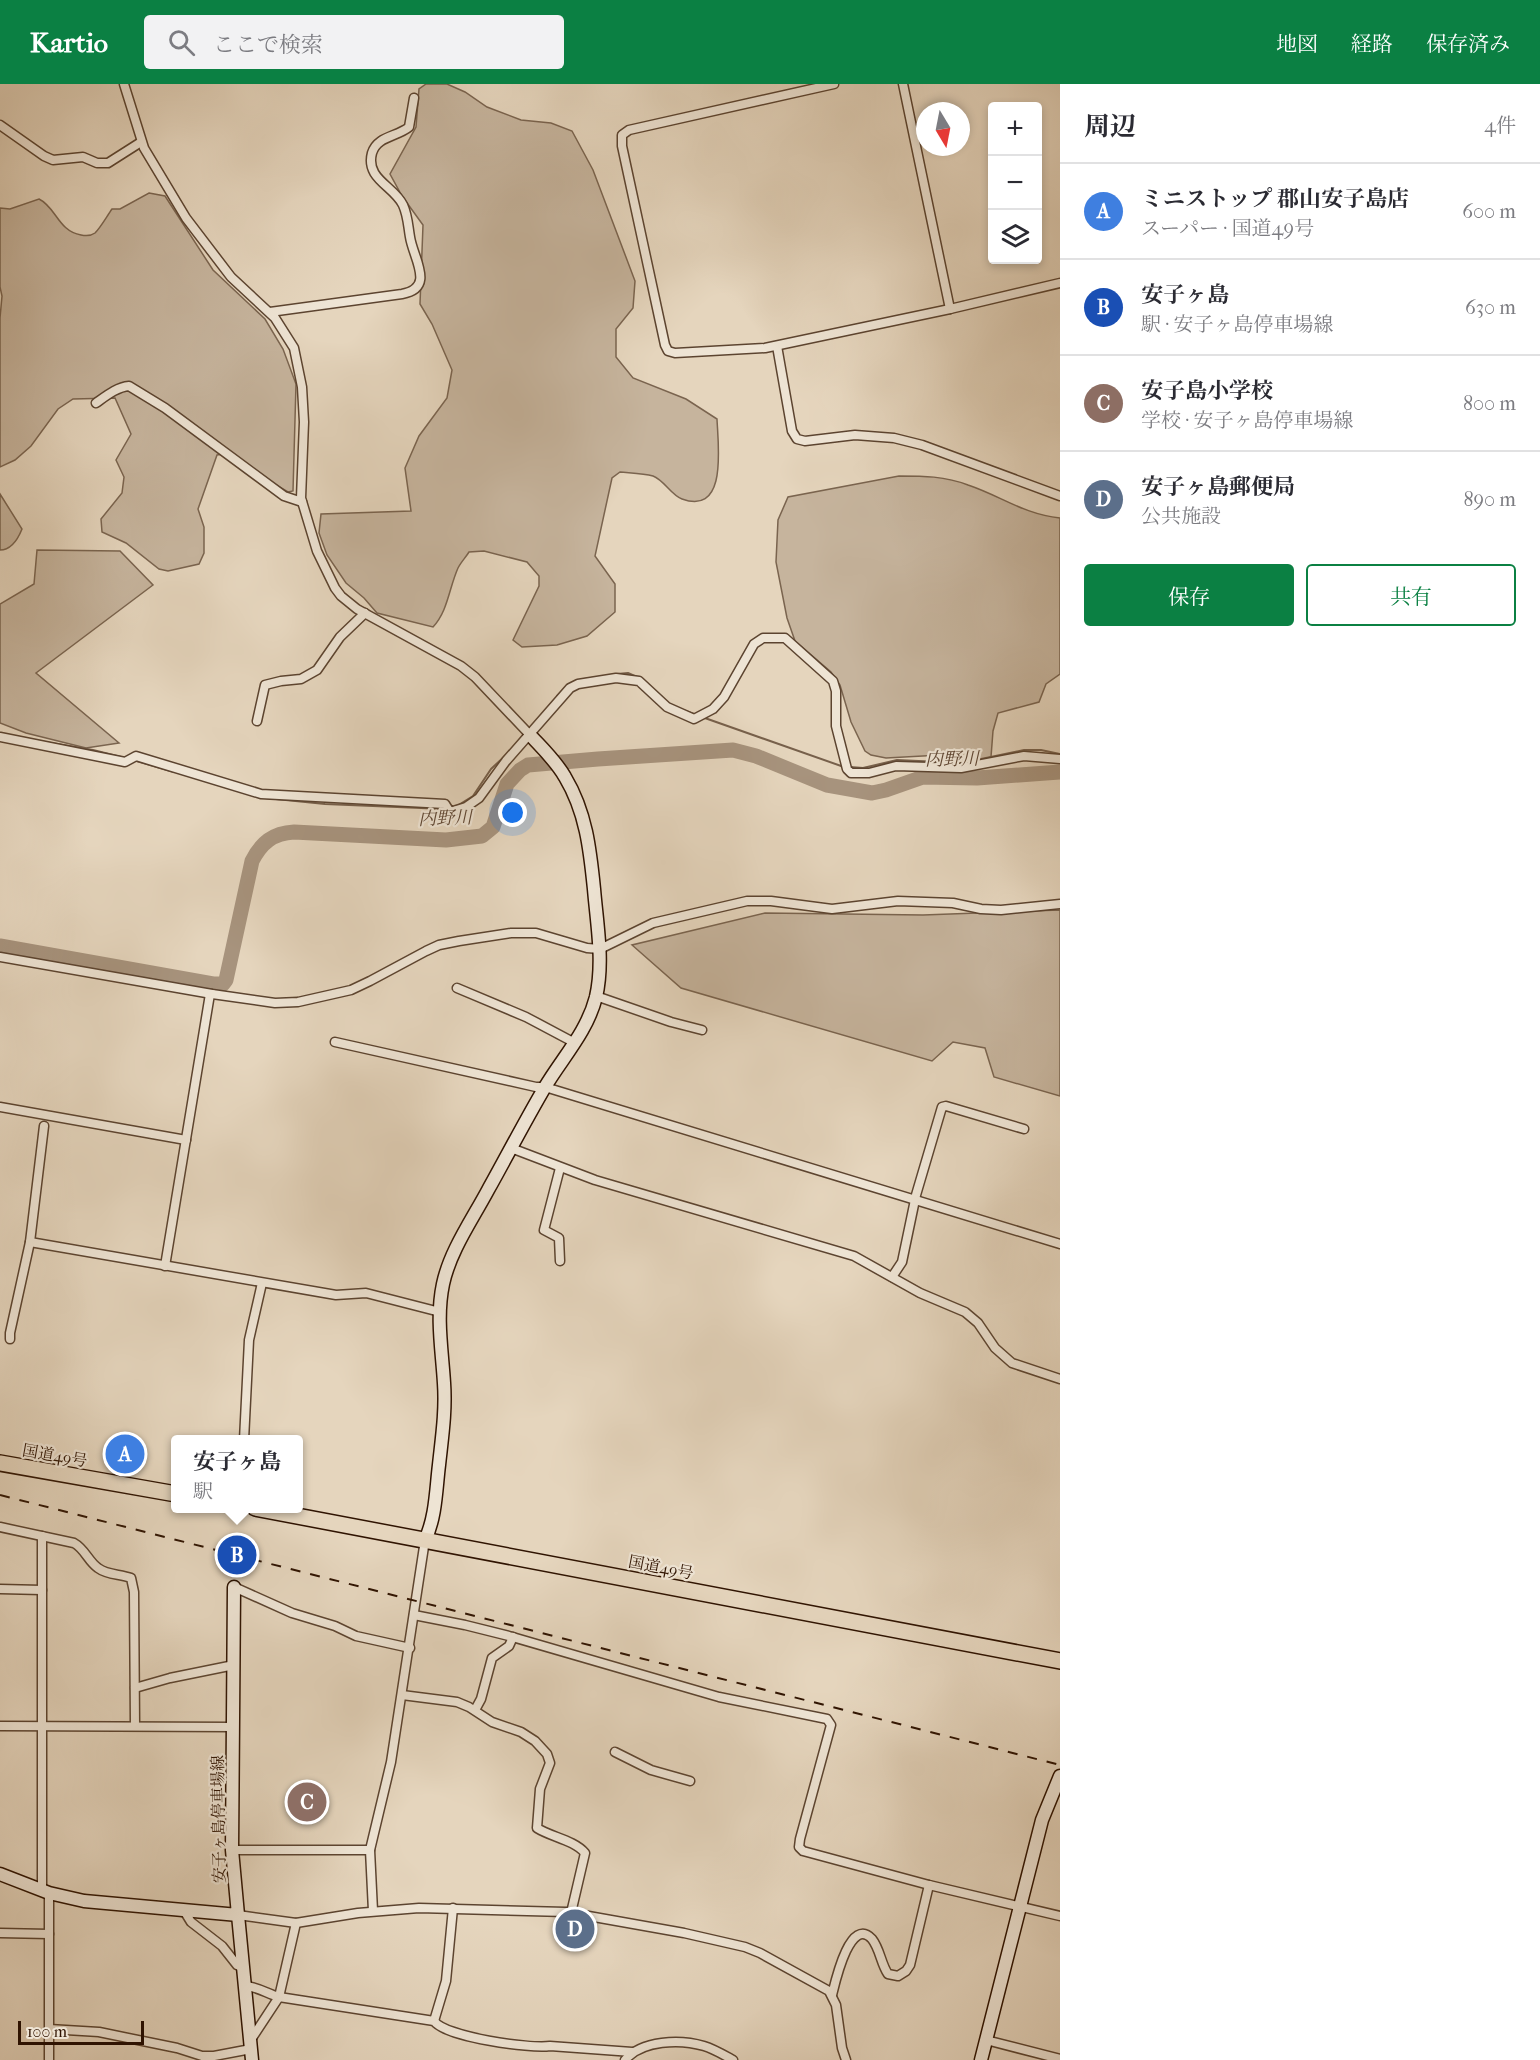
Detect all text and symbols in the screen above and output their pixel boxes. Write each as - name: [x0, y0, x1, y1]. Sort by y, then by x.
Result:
- search box: [144, 15, 564, 69]
- text: Kartio: [30, 26, 108, 59]
- icon: search: [165, 26, 198, 59]
- text: ここで検索: [213, 32, 323, 58]
- text: 地図: [1276, 32, 1318, 56]
- text: 経路: [1351, 32, 1393, 56]
- text: 保存済み: [1426, 32, 1510, 56]
- north arrow: [916, 102, 970, 156]
- map controls: [988, 102, 1042, 264]
- button: +: [988, 102, 1042, 156]
- text: 周辺: [1084, 111, 1136, 142]
- text: 4件: [1484, 114, 1516, 137]
- button: −: [988, 156, 1042, 210]
- text: ミニストップ 郡山安子島店: [1141, 186, 1409, 212]
- text: A: [1097, 200, 1110, 223]
- text: 600 m: [1462, 200, 1516, 223]
- button: layers: [988, 210, 1042, 264]
- text: スーパー · 国道49号: [1141, 217, 1314, 240]
- text: 安子ヶ島: [1141, 282, 1229, 308]
- text: B: [1097, 296, 1110, 319]
- text: 630 m: [1465, 296, 1516, 319]
- text: 駅 · 安子ヶ島停車場線: [1141, 313, 1334, 336]
- text: 安子島小学校: [1141, 378, 1273, 404]
- text: C: [1097, 392, 1110, 415]
- text: 800 m: [1463, 392, 1516, 415]
- text: 学校 · 安子ヶ島停車場線: [1141, 409, 1354, 432]
- text: 安子ヶ島郵便局: [1141, 474, 1295, 500]
- text: D: [1096, 488, 1111, 511]
- text: 890 m: [1464, 488, 1516, 511]
- text: 公共施設: [1141, 505, 1221, 528]
- button: 保存: [1084, 564, 1294, 626]
- button: 共有: [1306, 564, 1516, 626]
- water label: 内野川: [925, 748, 981, 770]
- your location: [498, 798, 527, 827]
- water label: 内野川: [418, 807, 474, 830]
- pin: A: [106, 1432, 144, 1476]
- popup: [171, 1435, 303, 1513]
- street label: 国道49号: [21, 1440, 89, 1471]
- text: 安子ヶ島: [193, 1449, 281, 1475]
- text: 駅: [193, 1480, 213, 1503]
- pin: B: [218, 1532, 256, 1578]
- street label: 国道49号: [627, 1552, 695, 1583]
- street label: 安子ヶ島停車場線: [208, 1755, 229, 1883]
- pin: C: [288, 1780, 326, 1824]
- pin: D: [556, 1906, 594, 1952]
- scale bar: [18, 2018, 144, 2046]
- text: 100 m: [27, 2022, 67, 2041]

